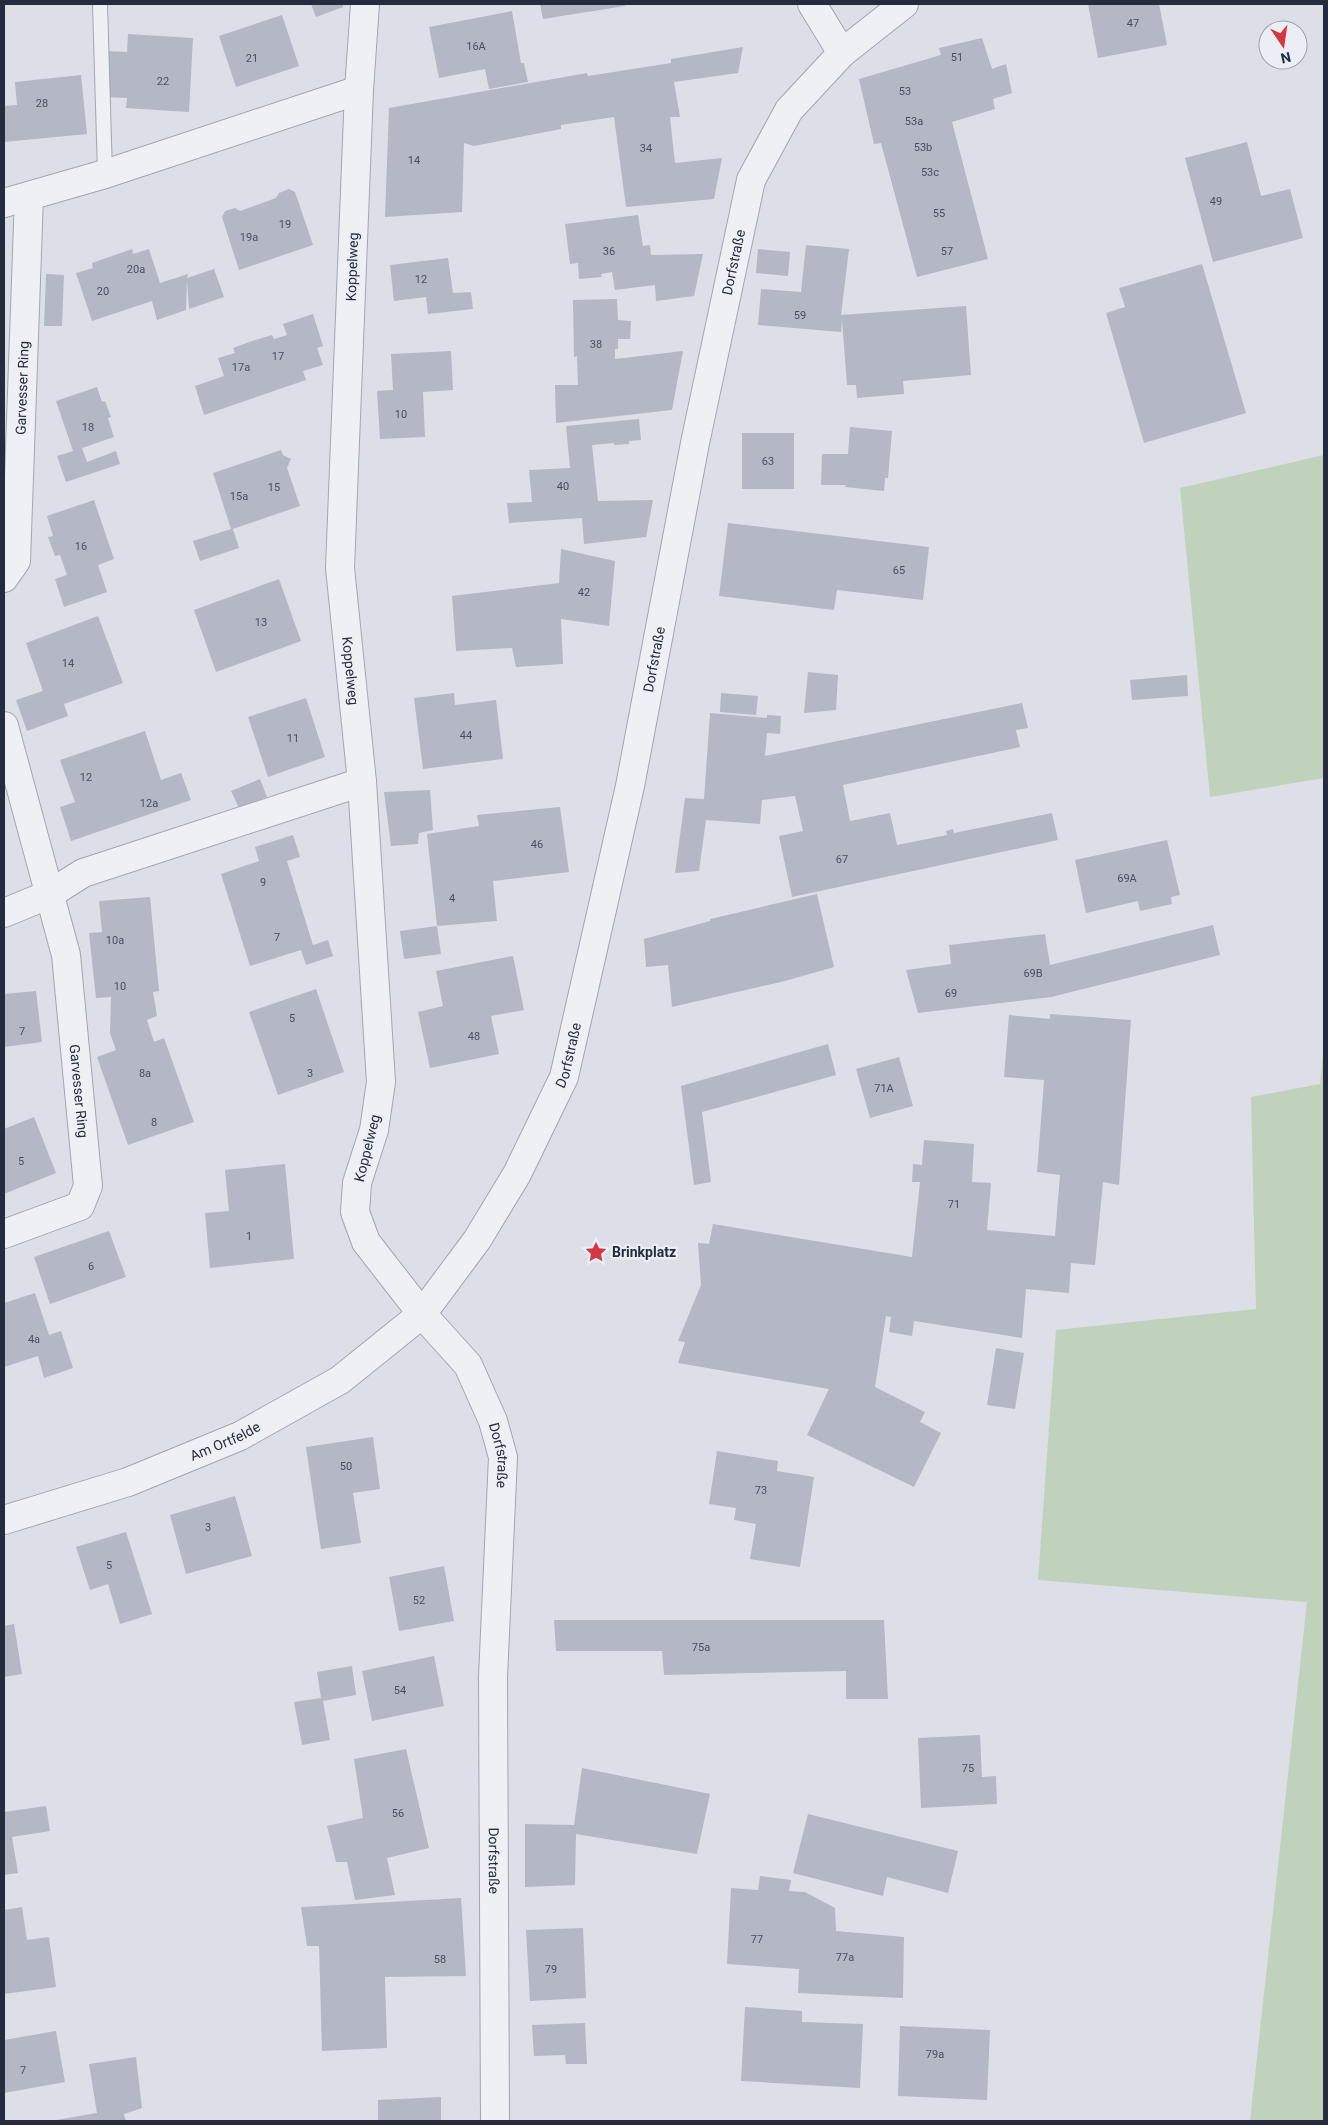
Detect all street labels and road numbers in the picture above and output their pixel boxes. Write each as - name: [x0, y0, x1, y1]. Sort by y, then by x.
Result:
- street label: Dorfstraße: [719, 228, 748, 297]
- street label: Koppelweg: [343, 232, 361, 302]
- street label: Garvesser Ring: [12, 341, 32, 435]
- street label: Dorfstraße: [640, 625, 668, 694]
- street label: Koppelweg: [339, 636, 362, 706]
- street label: Dorfstraße: [552, 1021, 584, 1090]
- street label: Garvesser Ring: [67, 1044, 91, 1139]
- street label: Koppelweg: [351, 1113, 383, 1183]
- street label: Am Ortfelde: [188, 1418, 263, 1464]
- street label: Dorfstraße: [486, 1421, 511, 1489]
- street label: Dorfstraße: [486, 1827, 502, 1894]

